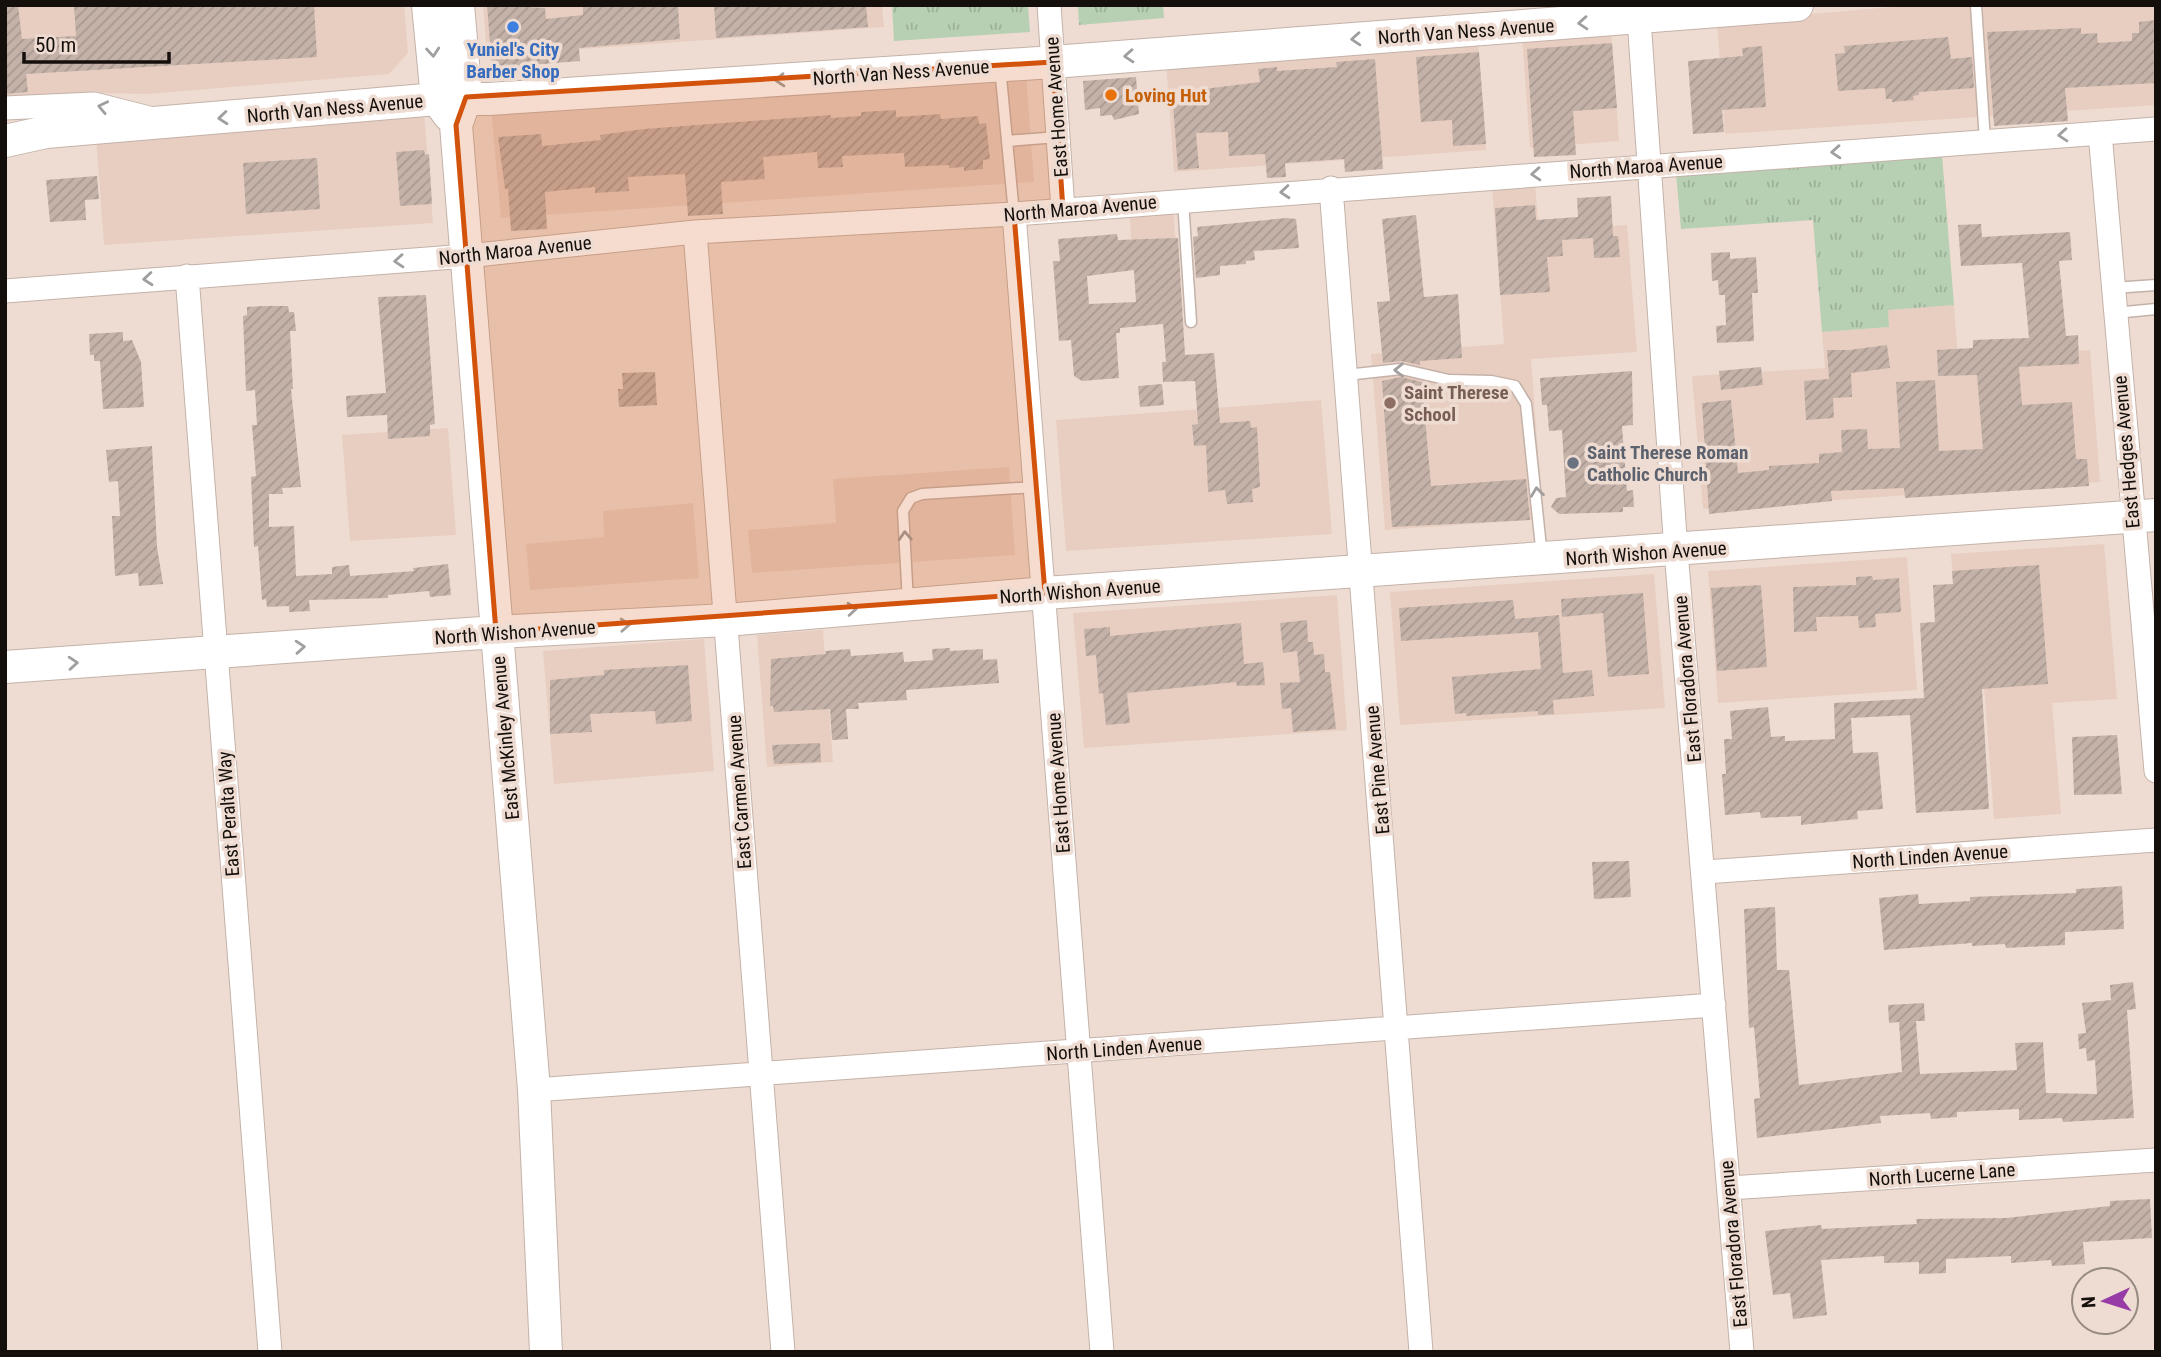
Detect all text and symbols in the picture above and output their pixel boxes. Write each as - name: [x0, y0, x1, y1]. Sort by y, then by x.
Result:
- street label: North Van Ness Avenue: [1377, 14, 1555, 49]
- one-way arrow: [1577, 15, 1588, 30]
- marker: Yuniel's City Barber Shop: [505, 19, 521, 35]
- scale bar: [24, 21, 170, 65]
- one-way arrow: [1350, 32, 1361, 47]
- text: 50 m: [35, 33, 76, 57]
- street label: East Home Avenue: [1040, 36, 1073, 178]
- place label: Yuniel's City Barber Shop: [466, 38, 560, 83]
- one-way arrow: [425, 47, 440, 58]
- one-way arrow: [1123, 48, 1134, 63]
- street label: North Van Ness Avenue: [812, 55, 990, 90]
- one-way arrow: [774, 72, 785, 87]
- place label: Loving Hut: [1125, 84, 1207, 107]
- marker: Loving Hut: [1103, 87, 1119, 103]
- street label: North Van Ness Avenue: [246, 89, 424, 128]
- one-way arrow: [97, 100, 109, 115]
- one-way arrow: [217, 110, 228, 125]
- one-way arrow: [2057, 128, 2068, 143]
- one-way arrow: [1831, 144, 1842, 159]
- street label: North Maroa Avenue: [1569, 150, 1723, 183]
- one-way arrow: [1530, 166, 1541, 181]
- one-way arrow: [1279, 184, 1290, 199]
- street label: North Maroa Avenue: [1003, 190, 1158, 227]
- street label: North Maroa Avenue: [438, 231, 593, 270]
- one-way arrow: [393, 253, 404, 268]
- one-way arrow: [142, 271, 153, 286]
- one-way arrow: [1393, 362, 1404, 378]
- street label: East Hedges Avenue: [2108, 375, 2145, 529]
- place label: Saint Therese School: [1404, 381, 1509, 426]
- marker: Saint Therese School: [1382, 395, 1398, 411]
- place label: Saint Therese Roman Catholic Church: [1587, 441, 1748, 486]
- marker: Saint Therese Roman Catholic Church: [1565, 455, 1581, 471]
- one-way arrow: [1530, 486, 1545, 498]
- one-way arrow: [897, 531, 912, 542]
- street label: North Wishon Avenue: [1565, 536, 1727, 571]
- street label: North Wishon Avenue: [999, 574, 1161, 609]
- street label: East Floradora Avenue: [1669, 595, 1706, 763]
- one-way arrow: [847, 602, 858, 617]
- street label: North Wishon Avenue: [434, 615, 596, 650]
- one-way arrow: [620, 618, 631, 633]
- one-way arrow: [295, 640, 306, 655]
- street label: East McKinley Avenue: [487, 655, 524, 821]
- one-way arrow: [68, 656, 79, 671]
- street label: East Pine Avenue: [1360, 704, 1395, 835]
- street label: East Home Avenue: [1042, 712, 1075, 854]
- street label: East Carmen Avenue: [723, 714, 756, 870]
- street label: East Peralta Way: [213, 750, 244, 877]
- street label: North Linden Avenue: [1851, 840, 2009, 873]
- street label: North Linden Avenue: [1045, 1032, 1203, 1065]
- street label: North Lucerne Lane: [1868, 1158, 2016, 1191]
- street label: East Floradora Avenue: [1715, 1160, 1752, 1328]
- north arrow: [2070, 1266, 2140, 1336]
- text: N: [2077, 1296, 2100, 1309]

